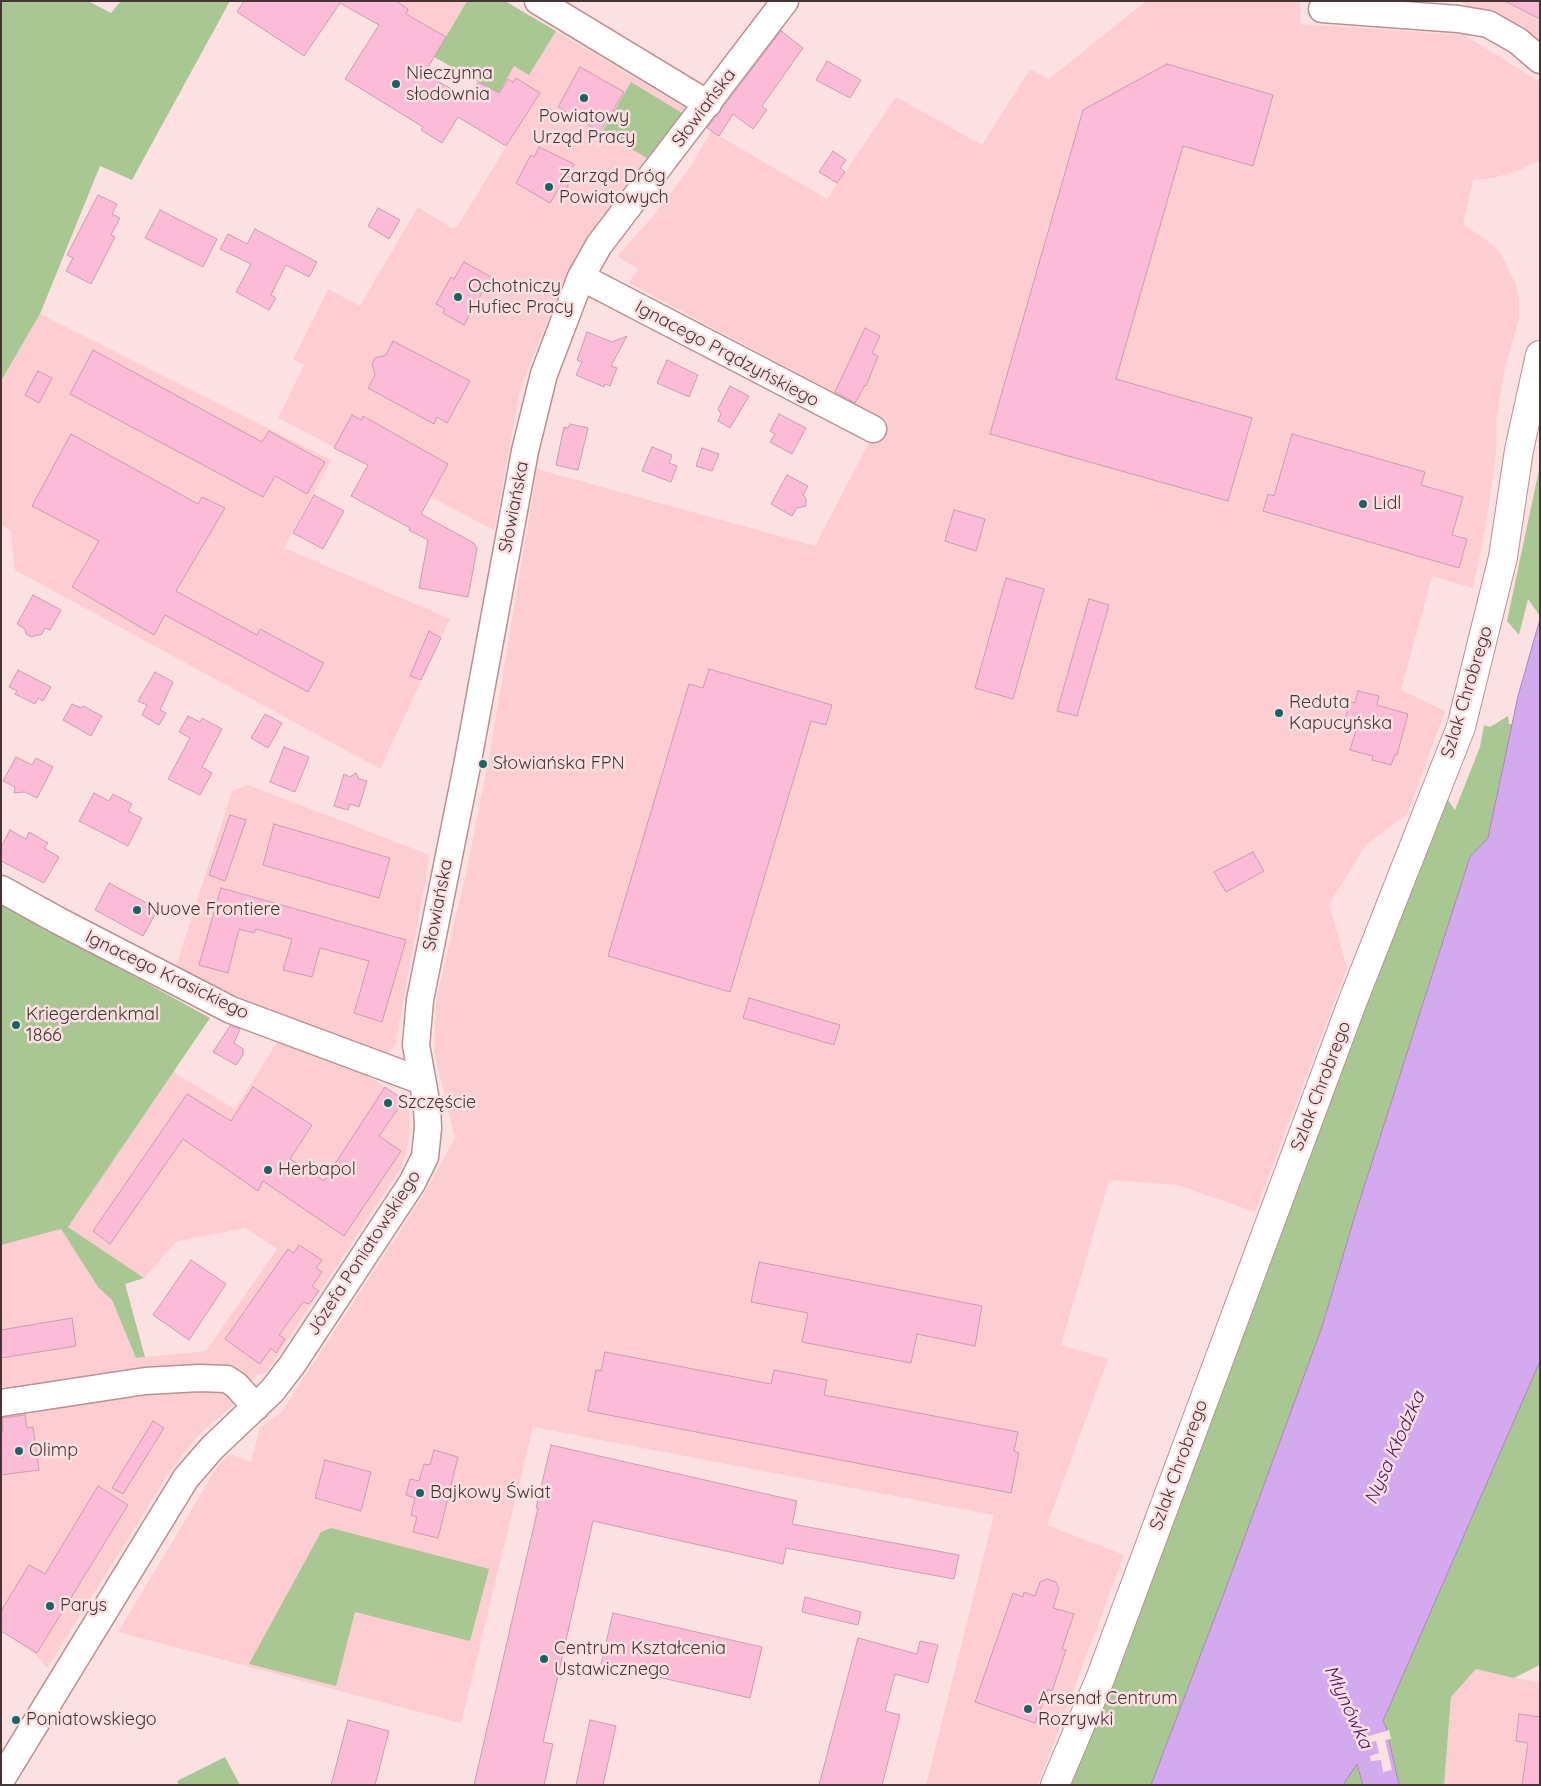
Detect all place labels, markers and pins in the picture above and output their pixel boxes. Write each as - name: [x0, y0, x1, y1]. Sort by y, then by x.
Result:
- place label: Nieczynna słodownia: [406, 63, 493, 106]
- marker: Nieczynna słodownia: [390, 78, 402, 90]
- marker: Powiatowy Urząd Pracy: [578, 92, 590, 104]
- place label: Powiatowy Urząd Pracy: [533, 106, 635, 148]
- place label: Zarząd Dróg Powiatowych: [559, 166, 669, 208]
- marker: Zarząd Dróg Powiatowych: [543, 181, 555, 193]
- place label: Ochotniczy Hufiec Pracy: [468, 276, 574, 318]
- marker: Ochotniczy Hufiec Pracy: [452, 291, 464, 303]
- place label: Lidl: [1373, 493, 1401, 515]
- marker: Lidl: [1357, 498, 1369, 510]
- place label: Reduta Kapucyńska: [1289, 692, 1392, 734]
- marker: Reduta Kapucyńska: [1273, 707, 1285, 719]
- place label: Słowiańska FPN: [493, 753, 625, 775]
- marker: Słowiańska FPN: [477, 758, 489, 770]
- place label: Nuove Frontiere: [147, 899, 280, 921]
- marker: Nuove Frontiere: [131, 904, 143, 916]
- place label: Kriegerdenkmal 1866: [26, 1004, 159, 1046]
- marker: Kriegerdenkmal 1866: [10, 1019, 22, 1031]
- place label: Szczęście: [398, 1092, 476, 1114]
- marker: Szczęście: [382, 1097, 394, 1109]
- place label: Herbapol: [278, 1159, 356, 1181]
- marker: Herbapol: [262, 1164, 274, 1176]
- place label: Olimp: [29, 1440, 78, 1462]
- marker: Olimp: [13, 1445, 25, 1457]
- place label: Bajkowy Świat: [430, 1482, 551, 1504]
- marker: Bajkowy Świat: [414, 1487, 426, 1499]
- place label: Parys: [60, 1595, 107, 1617]
- marker: Parys: [44, 1600, 56, 1612]
- place label: Centrum Kształcenia Ustawicznego: [554, 1638, 726, 1680]
- marker: Centrum Kształcenia Ustawicznego: [538, 1653, 550, 1665]
- place label: Arsenał Centrum Rozrywki: [1038, 1688, 1178, 1730]
- marker: Arsenał Centrum Rozrywki: [1022, 1703, 1034, 1715]
- place label: Poniatowskiego: [26, 1709, 157, 1731]
- marker: Poniatowskiego: [10, 1714, 22, 1726]

